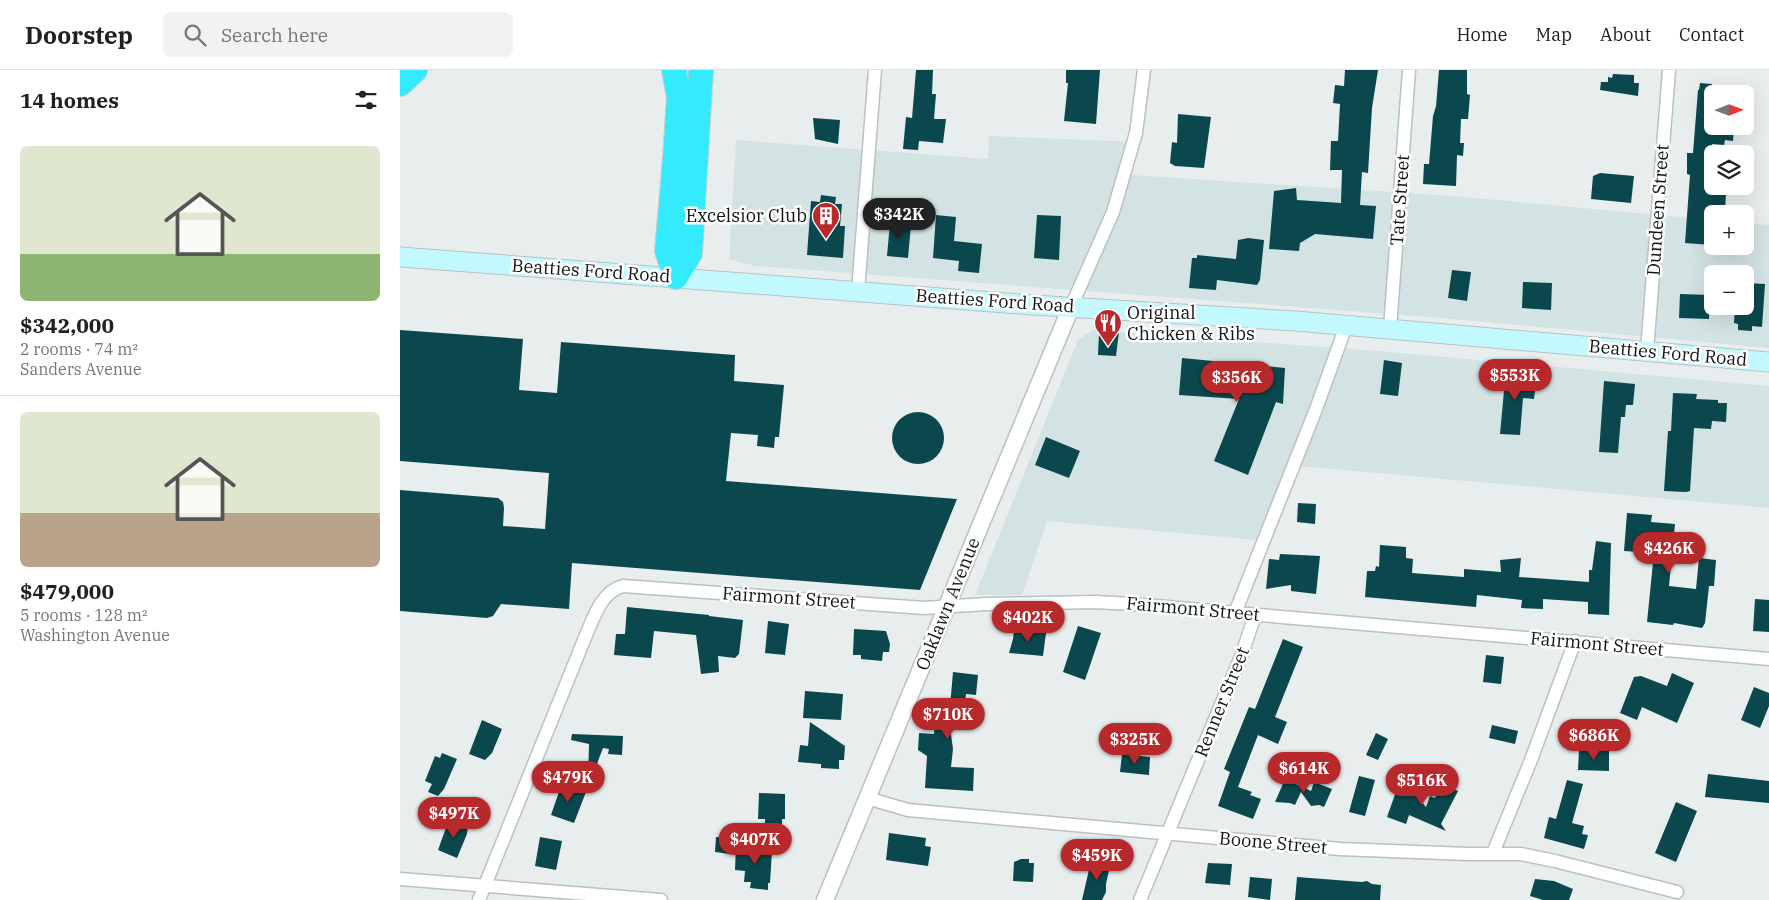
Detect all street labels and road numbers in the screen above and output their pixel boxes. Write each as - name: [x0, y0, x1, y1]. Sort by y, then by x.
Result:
- street label: Dundeen Street: [1641, 143, 1674, 277]
- street label: Tate Street: [1385, 154, 1414, 246]
- street label: Beatties Ford Road: [511, 253, 671, 288]
- street label: Beatties Ford Road: [915, 283, 1075, 318]
- street label: Beatties Ford Road: [1588, 334, 1748, 371]
- street label: Oaklawn Avenue: [910, 534, 985, 674]
- street label: Fairmont Street: [721, 581, 857, 614]
- street label: Fairmont Street: [1125, 591, 1261, 626]
- street label: Fairmont Street: [1529, 626, 1665, 661]
- street label: Renner Street: [1189, 643, 1254, 760]
- street label: Boone Street: [1218, 826, 1328, 859]

